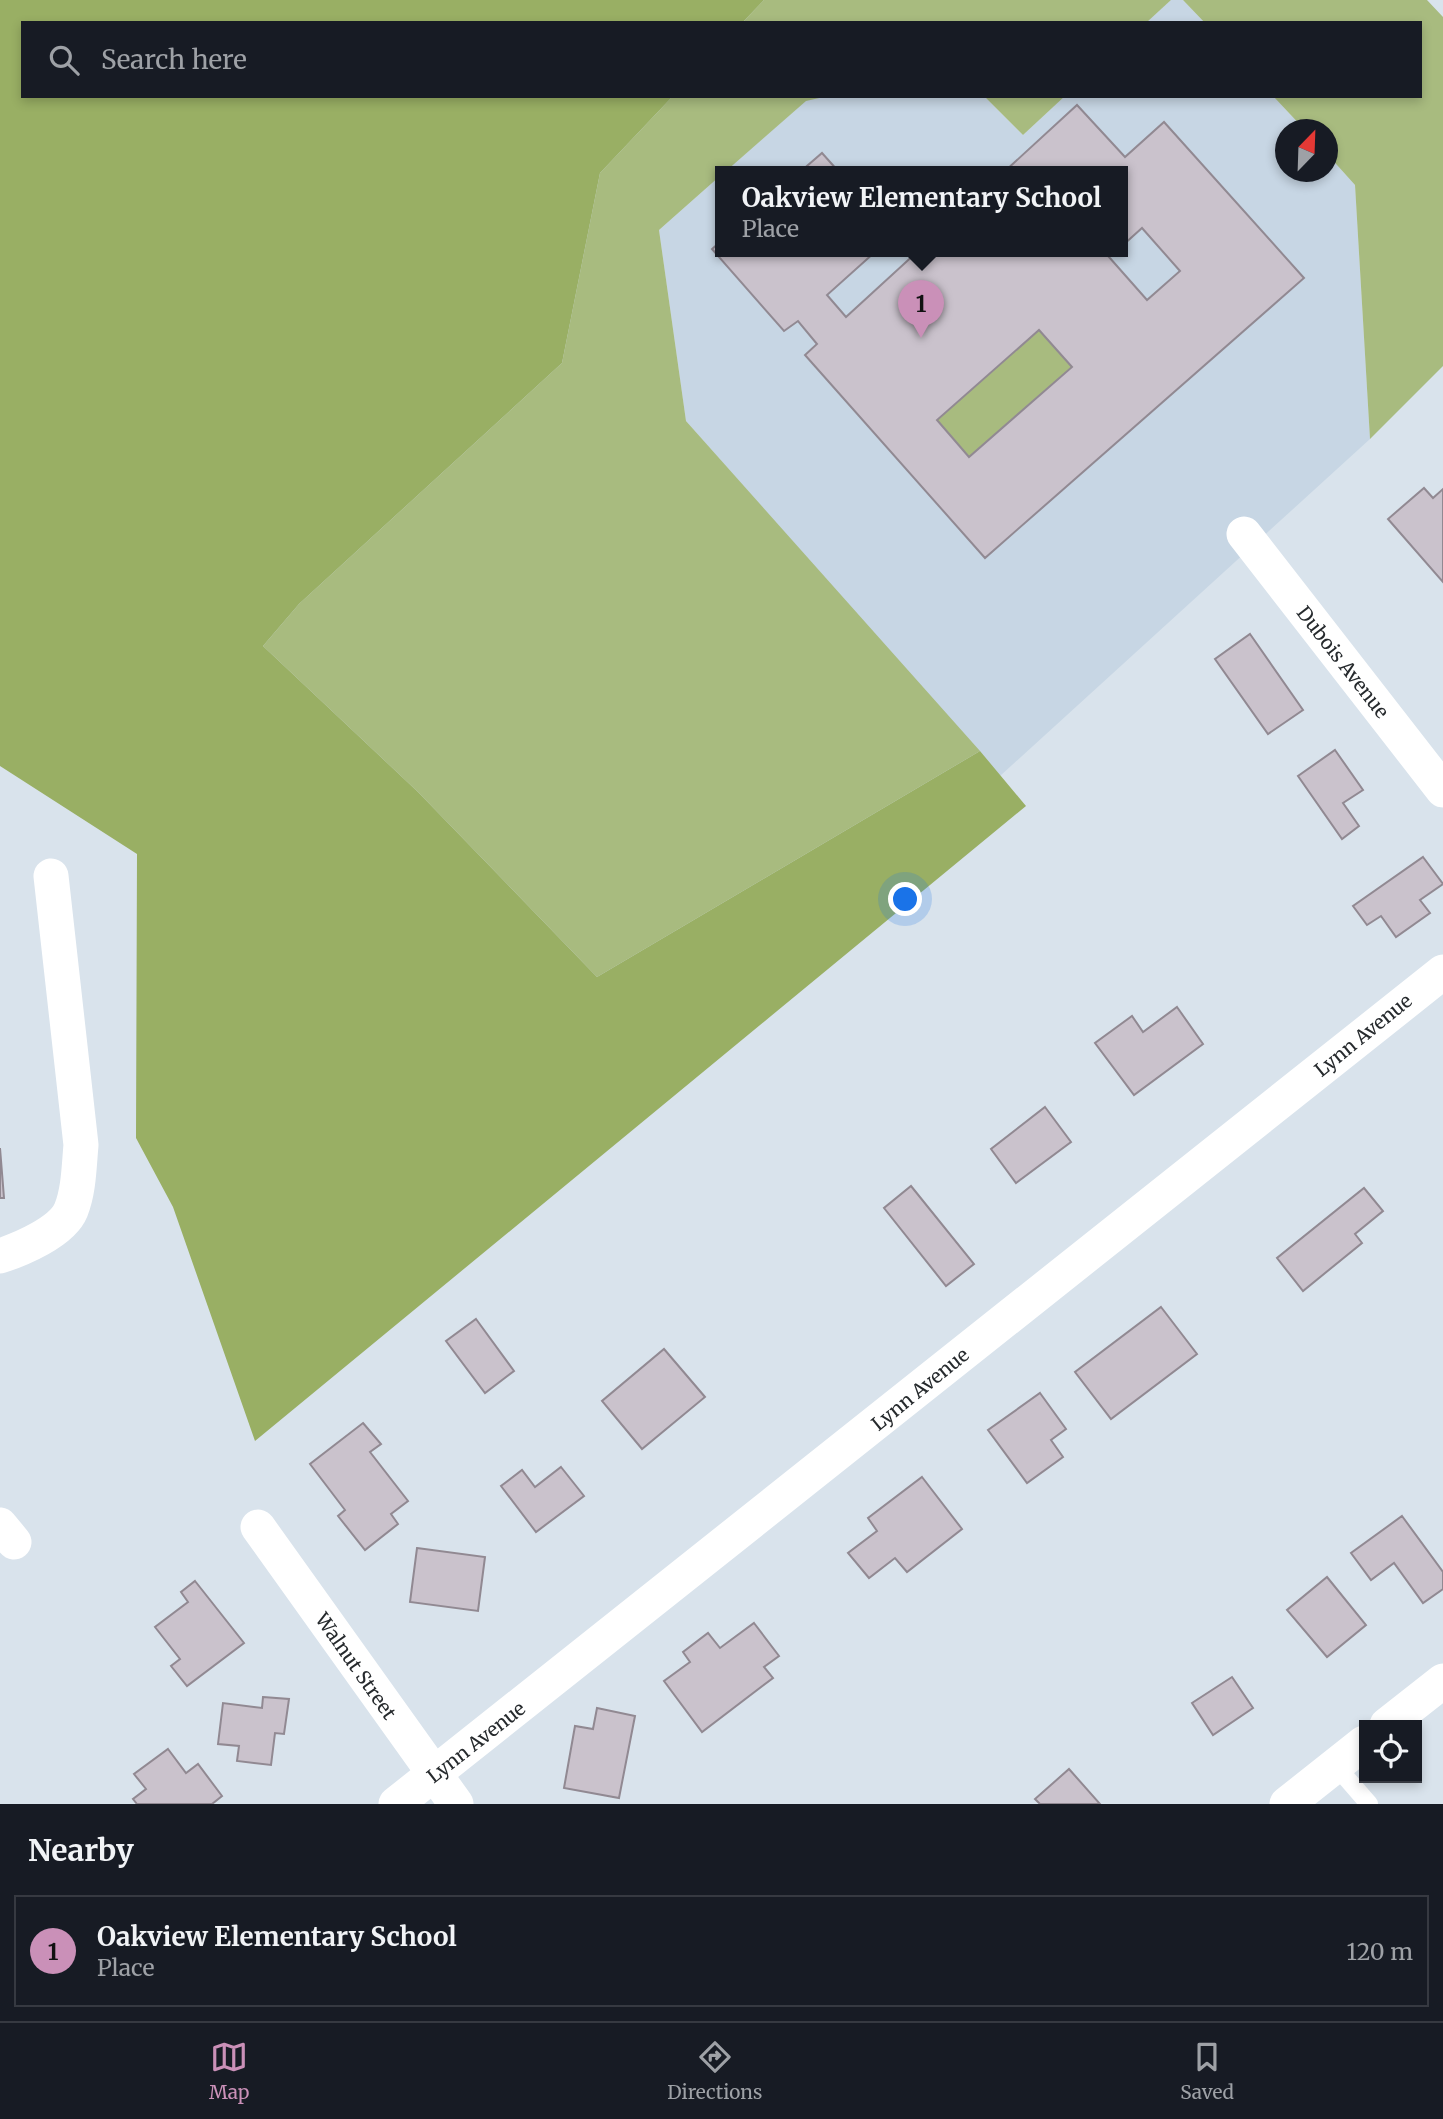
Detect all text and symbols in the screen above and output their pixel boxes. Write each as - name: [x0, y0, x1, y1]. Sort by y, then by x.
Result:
- search box: [21, 21, 1422, 98]
- icon: search: [45, 41, 83, 79]
- text: Search here: [101, 43, 247, 76]
- north arrow: [1275, 119, 1338, 182]
- popup: [715, 166, 1128, 257]
- text: Oakview Elementary School: [742, 181, 1101, 214]
- text: Place: [742, 214, 799, 243]
- pin: 1: [898, 280, 944, 338]
- street label: Dubois Avenue: [1292, 601, 1394, 723]
- your location: [888, 882, 922, 916]
- street label: Lynn Avenue: [1309, 988, 1417, 1082]
- street label: Lynn Avenue: [866, 1342, 974, 1436]
- street label: Walnut Street: [310, 1607, 402, 1724]
- street label: Lynn Avenue: [422, 1696, 530, 1788]
- map controls: [1359, 1720, 1422, 1783]
- button: locate: [1359, 1720, 1422, 1783]
- text: Nearby: [28, 1831, 134, 1869]
- text: Oakview Elementary School: [97, 1920, 457, 1953]
- text: 1: [48, 1937, 58, 1966]
- text: 120 m: [1347, 1937, 1413, 1966]
- text: Place: [97, 1953, 154, 1982]
- tab: Map: [209, 2038, 249, 2104]
- tab: Directions: [667, 2038, 762, 2104]
- tab: Saved: [1180, 2038, 1234, 2104]

